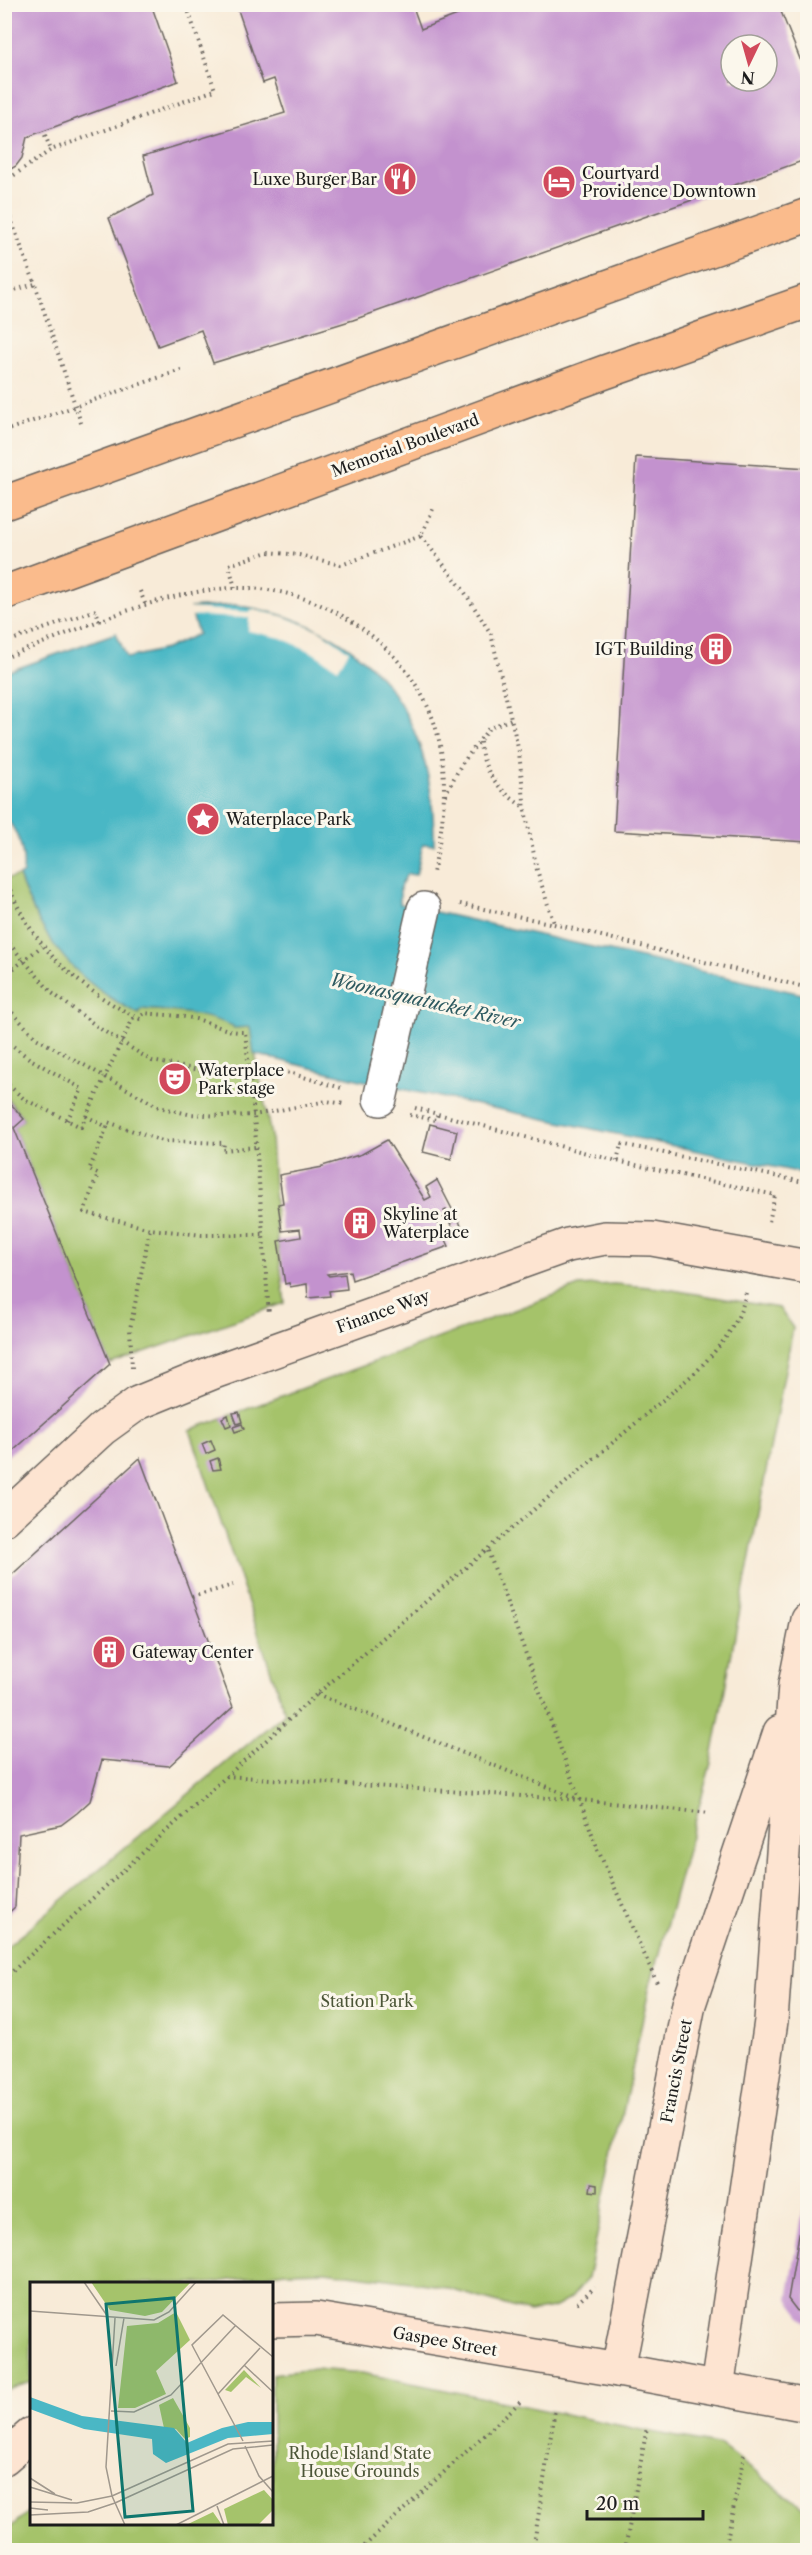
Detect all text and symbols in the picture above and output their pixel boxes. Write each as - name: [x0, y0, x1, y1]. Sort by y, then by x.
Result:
- north arrow: [719, 33, 779, 93]
- text: N: [740, 67, 755, 89]
- restaurant icon: Luxe Burger Bar: [382, 161, 418, 197]
- place label: Courtyard Providence Downtown: [582, 163, 756, 201]
- hotel icon: Courtyard Providence Downtown: [541, 164, 577, 200]
- place label: Luxe Burger Bar: [252, 169, 377, 189]
- street label: Memorial Boulevard: [328, 409, 482, 481]
- building icon: IGT Building: [698, 631, 734, 667]
- place label: IGT Building: [595, 639, 694, 659]
- place icon: Waterplace Park: [185, 801, 221, 837]
- place label: Waterplace Park: [225, 809, 352, 829]
- water label: Woonasquatucket River: [328, 968, 524, 1034]
- place label: Waterplace Park stage: [197, 1060, 284, 1098]
- theatre icon: Waterplace Park stage: [157, 1061, 193, 1097]
- place label: Skyline at Waterplace: [382, 1204, 469, 1242]
- building icon: Skyline at Waterplace: [342, 1205, 378, 1241]
- street label: Finance Way: [334, 1285, 433, 1337]
- building icon: Gateway Center: [91, 1634, 127, 1670]
- place label: Gateway Center: [132, 1642, 254, 1662]
- park label: Station Park: [320, 1991, 414, 2011]
- street label: Francis Street: [656, 2017, 696, 2125]
- inset map: [30, 2282, 273, 2525]
- street label: Gaspee Street: [391, 2322, 499, 2360]
- park label: Rhode Island State House Grounds: [289, 2443, 431, 2481]
- scale bar: [587, 2483, 702, 2521]
- text: 20 m: [596, 2493, 640, 2515]

